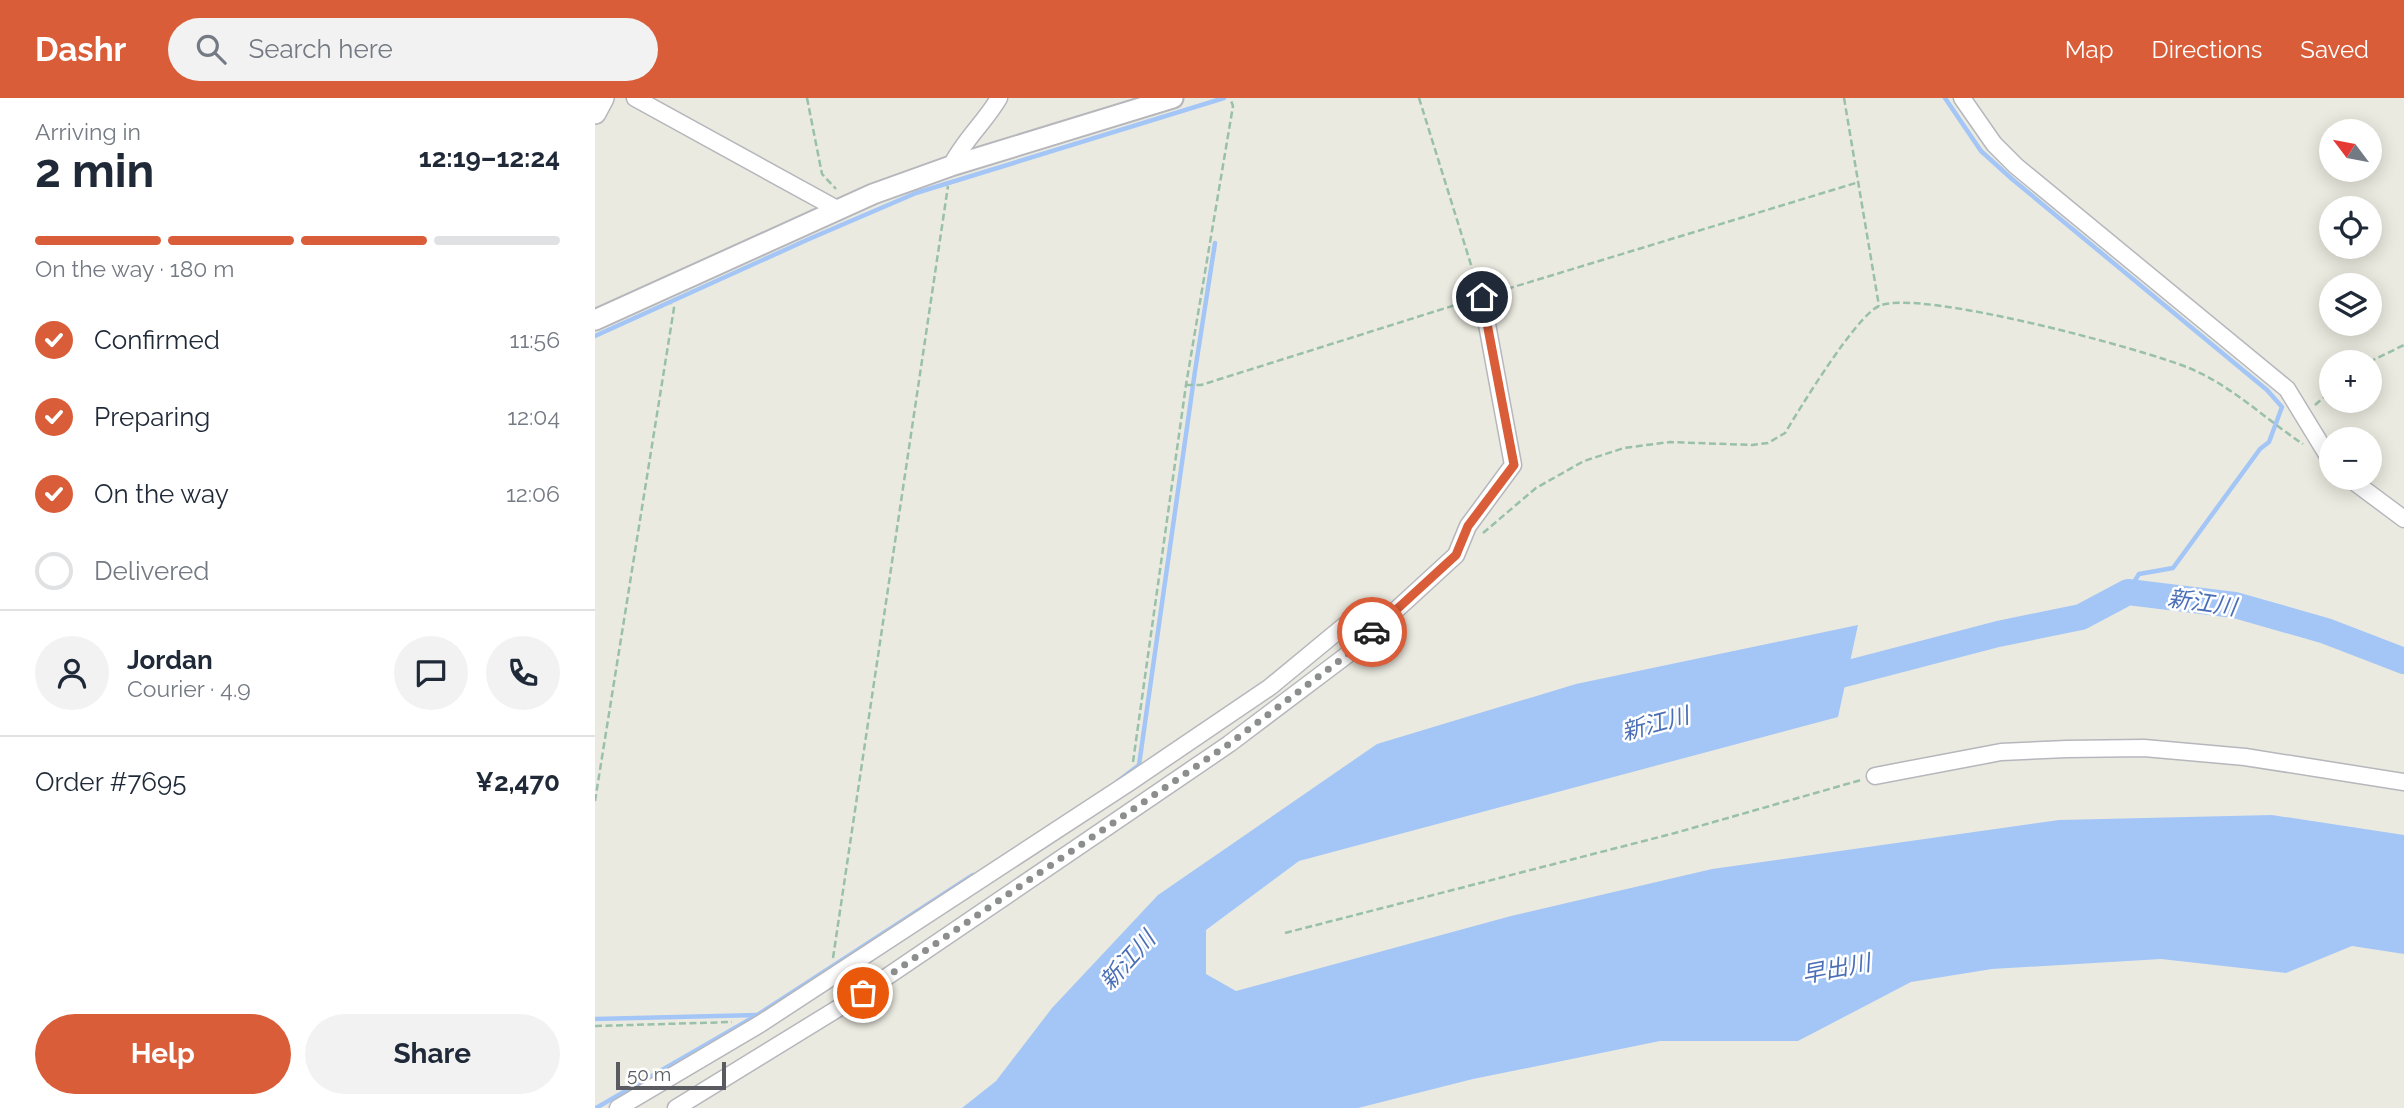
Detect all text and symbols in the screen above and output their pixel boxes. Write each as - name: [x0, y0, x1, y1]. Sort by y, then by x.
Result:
- search box: [168, 18, 658, 81]
- text: Dashr: [35, 30, 126, 69]
- icon: search: [192, 30, 230, 68]
- text: Search here: [248, 34, 393, 64]
- text: Map: [2065, 35, 2114, 64]
- text: Directions: [2152, 35, 2262, 64]
- text: Saved: [2300, 35, 2369, 64]
- text: Arriving in: [35, 118, 141, 145]
- north arrow: [2319, 119, 2382, 182]
- map controls: [2319, 119, 2382, 490]
- text: 12:19–12:24: [419, 143, 560, 173]
- text: 2 min: [35, 144, 154, 198]
- button: locate: [2319, 196, 2382, 259]
- text: On the way · 180 m: [35, 255, 234, 282]
- pin: [1452, 267, 1512, 327]
- button: layers: [2319, 273, 2382, 336]
- icon: home: [1463, 278, 1501, 316]
- icon: check: [35, 321, 73, 359]
- text: Confirmed: [94, 325, 220, 355]
- text: 11:56: [510, 326, 560, 353]
- button: +: [2319, 350, 2382, 413]
- icon: check: [35, 398, 73, 436]
- text: Preparing: [94, 402, 210, 432]
- text: 12:04: [507, 403, 560, 430]
- button: −: [2319, 427, 2382, 490]
- icon: check: [35, 475, 73, 513]
- text: On the way: [94, 479, 229, 509]
- text: 12:06: [506, 480, 560, 507]
- text: Delivered: [94, 556, 209, 586]
- water label: 新江川: [2166, 584, 2241, 621]
- courier: [1337, 597, 1407, 667]
- icon: car: [1353, 613, 1391, 651]
- button: person: [35, 636, 109, 710]
- button: chat: [394, 636, 468, 710]
- button: phone: [486, 636, 560, 710]
- text: Jordan: [127, 645, 213, 675]
- text: Courier · 4.9: [127, 675, 251, 702]
- water label: 新江川: [1618, 700, 1695, 745]
- text: Order #7695: [35, 767, 186, 797]
- text: ¥2,470: [475, 767, 560, 797]
- water label: 新江川: [1094, 923, 1162, 995]
- water label: 早出川: [1800, 948, 1875, 988]
- pin: [833, 963, 893, 1023]
- icon: bag: [844, 974, 882, 1012]
- button: Help: [35, 1014, 291, 1094]
- button: Share: [305, 1014, 560, 1094]
- scale bar: [616, 1059, 726, 1091]
- text: 50 m: [627, 1063, 671, 1085]

